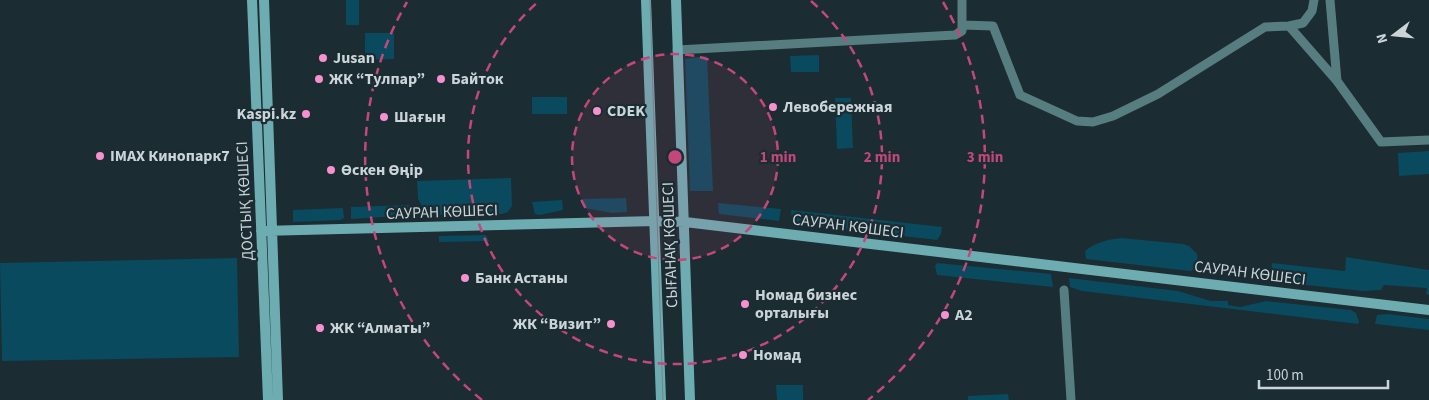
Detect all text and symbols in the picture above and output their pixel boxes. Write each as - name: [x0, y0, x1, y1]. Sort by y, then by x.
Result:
- north arrow: [1369, 10, 1419, 60]
- text: N: [1372, 31, 1393, 46]
- place label: Jusan: [333, 47, 375, 69]
- marker: Jusan: [317, 52, 329, 64]
- place label: ЖК “Тулпар”: [329, 68, 425, 90]
- place label: Байток: [451, 68, 504, 90]
- marker: ЖК “Тулпар”: [313, 73, 325, 85]
- marker: Байток: [435, 73, 447, 85]
- place label: Левобережная: [782, 96, 892, 118]
- place label: CDEK: [607, 100, 645, 122]
- marker: Левобережная: [767, 101, 779, 113]
- place label: Kaspi.kz: [236, 103, 296, 125]
- marker: CDEK: [591, 105, 603, 117]
- place label: Шағын: [394, 106, 446, 128]
- marker: Kaspi.kz: [300, 108, 312, 120]
- marker: Шағын: [378, 111, 390, 123]
- street label: ДОСТЫҚ КӨШЕСІ: [231, 141, 259, 261]
- place label: IMAX Кинопарк7: [110, 145, 230, 167]
- text: 1 min: [760, 147, 796, 168]
- text: 2 min: [864, 147, 900, 168]
- text: 3 min: [967, 147, 1003, 168]
- centre of rings: [666, 148, 684, 166]
- marker: IMAX Кинопарк7: [94, 150, 106, 162]
- place label: Өскен Өңір: [341, 159, 423, 181]
- marker: Өскен Өңір: [325, 164, 337, 176]
- street label: СЫҒАНАҚ КӨШЕСІ: [657, 182, 683, 308]
- street label: САУРАН КӨШЕСІ: [386, 199, 498, 225]
- street label: САУРАН КӨШЕСІ: [791, 208, 905, 244]
- street label: САУРАН КӨШЕСІ: [1193, 255, 1307, 291]
- place label: Банк Астаны: [475, 267, 568, 289]
- marker: Банк Астаны: [459, 272, 471, 284]
- place label: Номад бизнес орталығы: [755, 284, 858, 324]
- marker: Номад бизнес орталығы: [739, 298, 751, 310]
- place label: А2: [954, 304, 973, 326]
- marker: А2: [939, 309, 951, 321]
- place label: ЖК “Визит”: [513, 313, 601, 335]
- place label: ЖК “Алматы”: [330, 317, 430, 339]
- marker: ЖК “Визит”: [605, 318, 617, 330]
- marker: ЖК “Алматы”: [314, 322, 326, 334]
- place label: Номад: [753, 344, 802, 366]
- marker: Номад: [737, 349, 749, 361]
- scale bar: [1259, 358, 1388, 390]
- text: 100 m: [1266, 365, 1304, 386]

